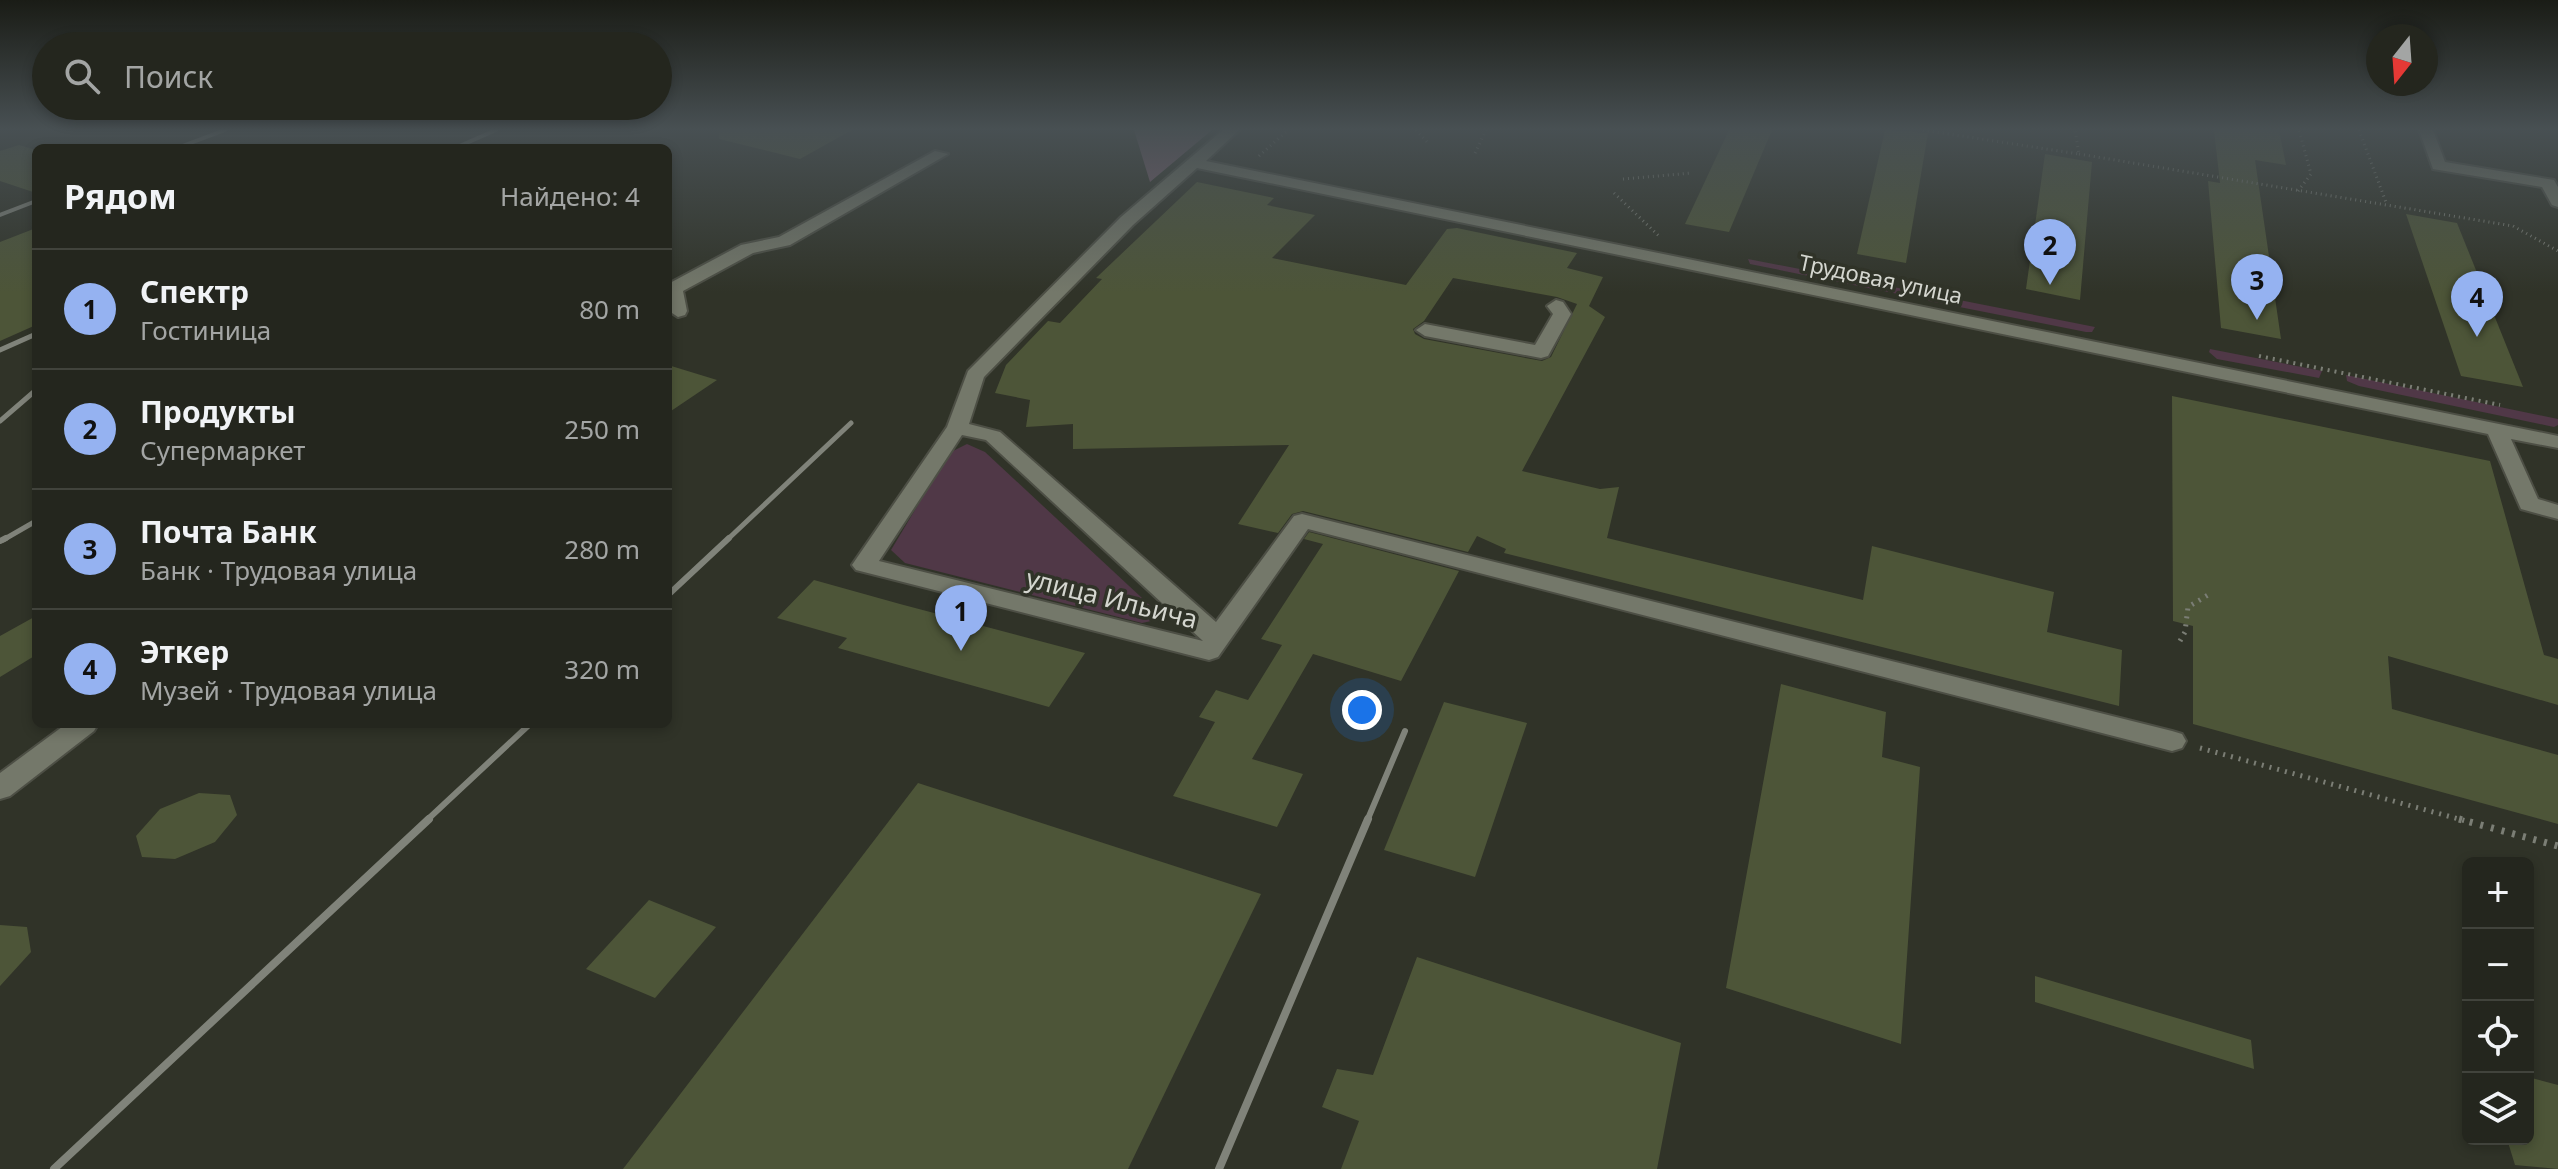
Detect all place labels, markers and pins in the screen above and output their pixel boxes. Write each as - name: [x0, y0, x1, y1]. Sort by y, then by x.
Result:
- pin: 2: [2024, 219, 2076, 285]
- pin: 3: [2231, 254, 2283, 320]
- pin: 4: [2451, 271, 2503, 337]
- pin: 1: [935, 585, 987, 651]

